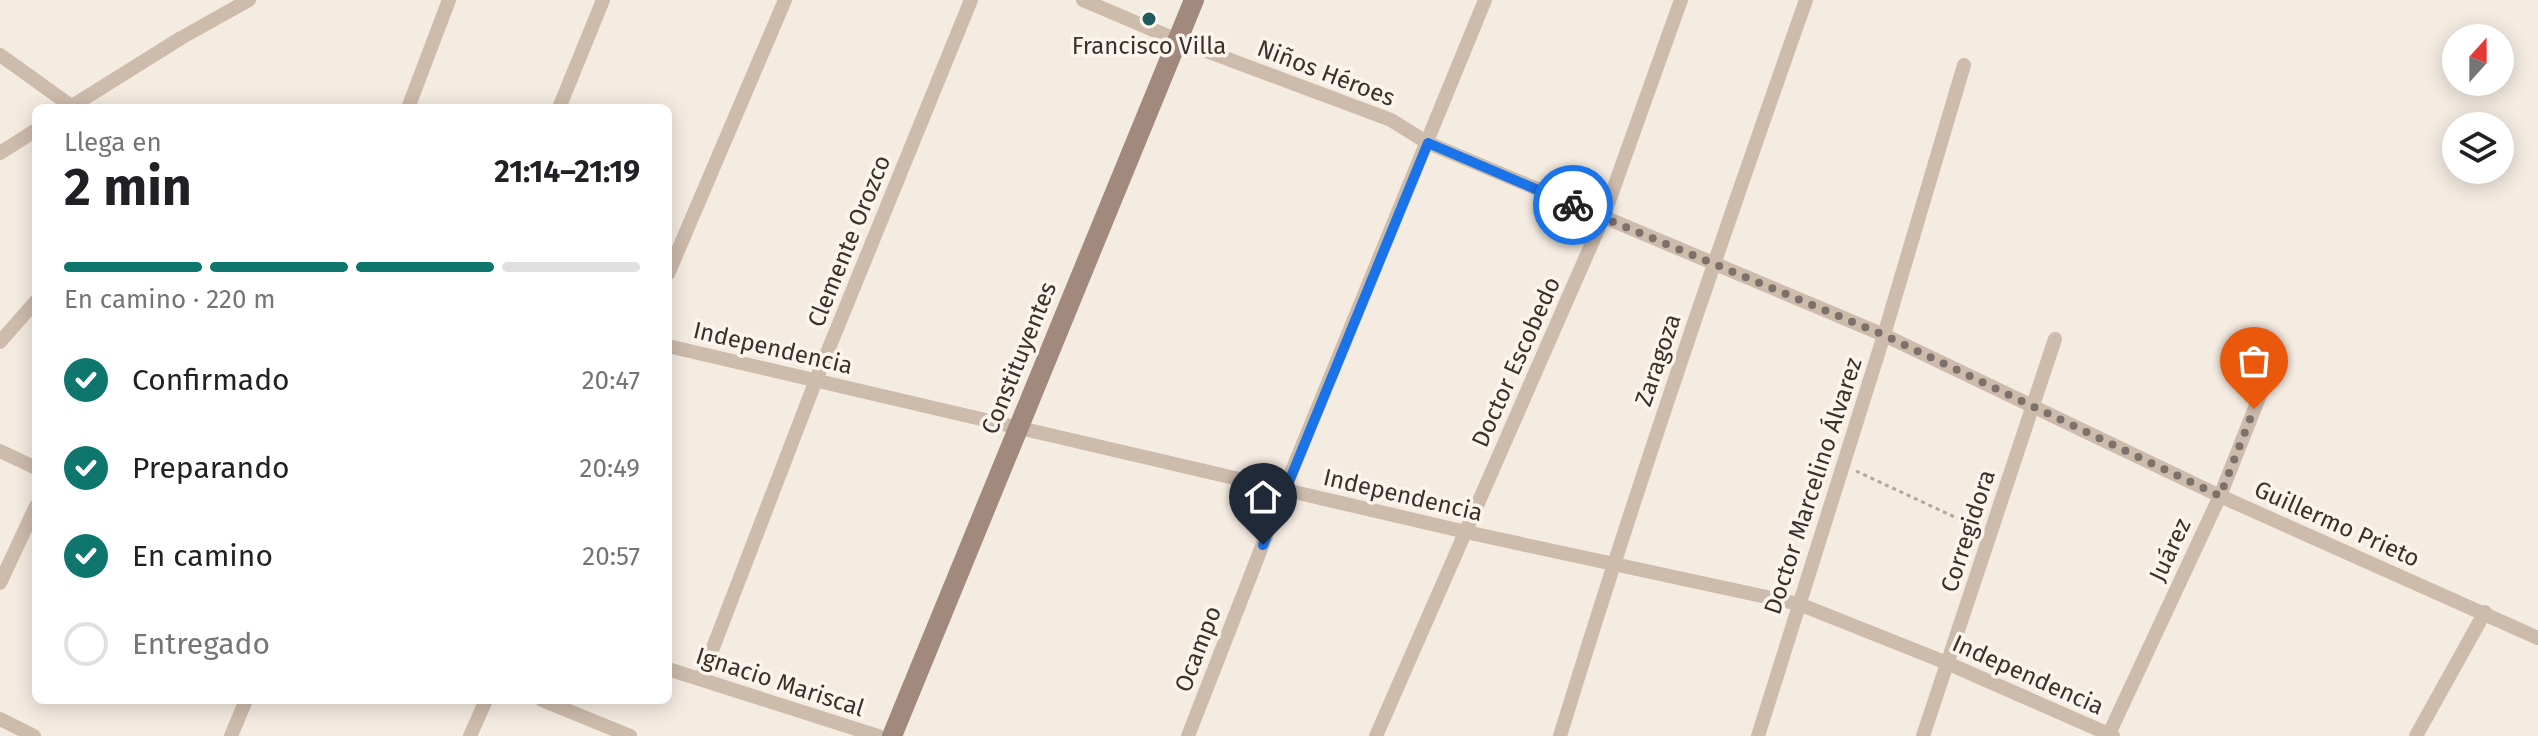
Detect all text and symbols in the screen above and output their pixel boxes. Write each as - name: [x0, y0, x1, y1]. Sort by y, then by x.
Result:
- marker: Francisco Villa: [1140, 10, 1158, 28]
- north arrow: [2442, 24, 2514, 96]
- map controls: [2442, 24, 2514, 184]
- place label: Francisco Villa: [1072, 32, 1226, 60]
- street label: Niños Héroes: [1253, 34, 1399, 112]
- button: layers: [2442, 112, 2514, 184]
- text: Llega en: [64, 127, 162, 158]
- street label: Clemente Orozco: [802, 151, 896, 331]
- text: 21:14–21:19: [494, 154, 640, 190]
- text: 2 min: [64, 156, 192, 219]
- courier: [1533, 165, 1613, 245]
- icon: bike: [1551, 183, 1595, 227]
- street label: Doctor Escobedo: [1466, 272, 1566, 452]
- street label: Constituyentes: [976, 278, 1062, 438]
- text: En camino · 220 m: [64, 284, 276, 315]
- street label: Zaragoza: [1629, 310, 1687, 410]
- street label: Independencia: [691, 316, 855, 380]
- pin: [2220, 327, 2288, 409]
- icon: bag: [2232, 339, 2276, 383]
- street label: Doctor Marcelino Álvarez: [1757, 354, 1868, 618]
- icon: check: [64, 358, 108, 402]
- text: Confirmado: [132, 362, 290, 398]
- text: 20:47: [582, 365, 640, 396]
- icon: check: [64, 446, 108, 490]
- text: Preparando: [132, 450, 290, 486]
- text: 20:49: [580, 453, 640, 484]
- pin: [1229, 463, 1297, 545]
- street label: Independencia: [1321, 463, 1485, 527]
- street label: Corregidora: [1935, 466, 2001, 596]
- icon: home: [1241, 475, 1285, 519]
- street label: Guillermo Prieto: [2250, 475, 2424, 573]
- street label: Juárez: [2143, 514, 2197, 586]
- icon: check: [64, 534, 108, 578]
- text: En camino: [132, 538, 273, 574]
- text: 20:57: [582, 541, 640, 572]
- street label: Ocampo: [1169, 602, 1227, 696]
- text: Entregado: [132, 626, 270, 662]
- street label: Independencia: [1948, 629, 2108, 721]
- street label: Ignacio Mariscal: [692, 642, 868, 722]

